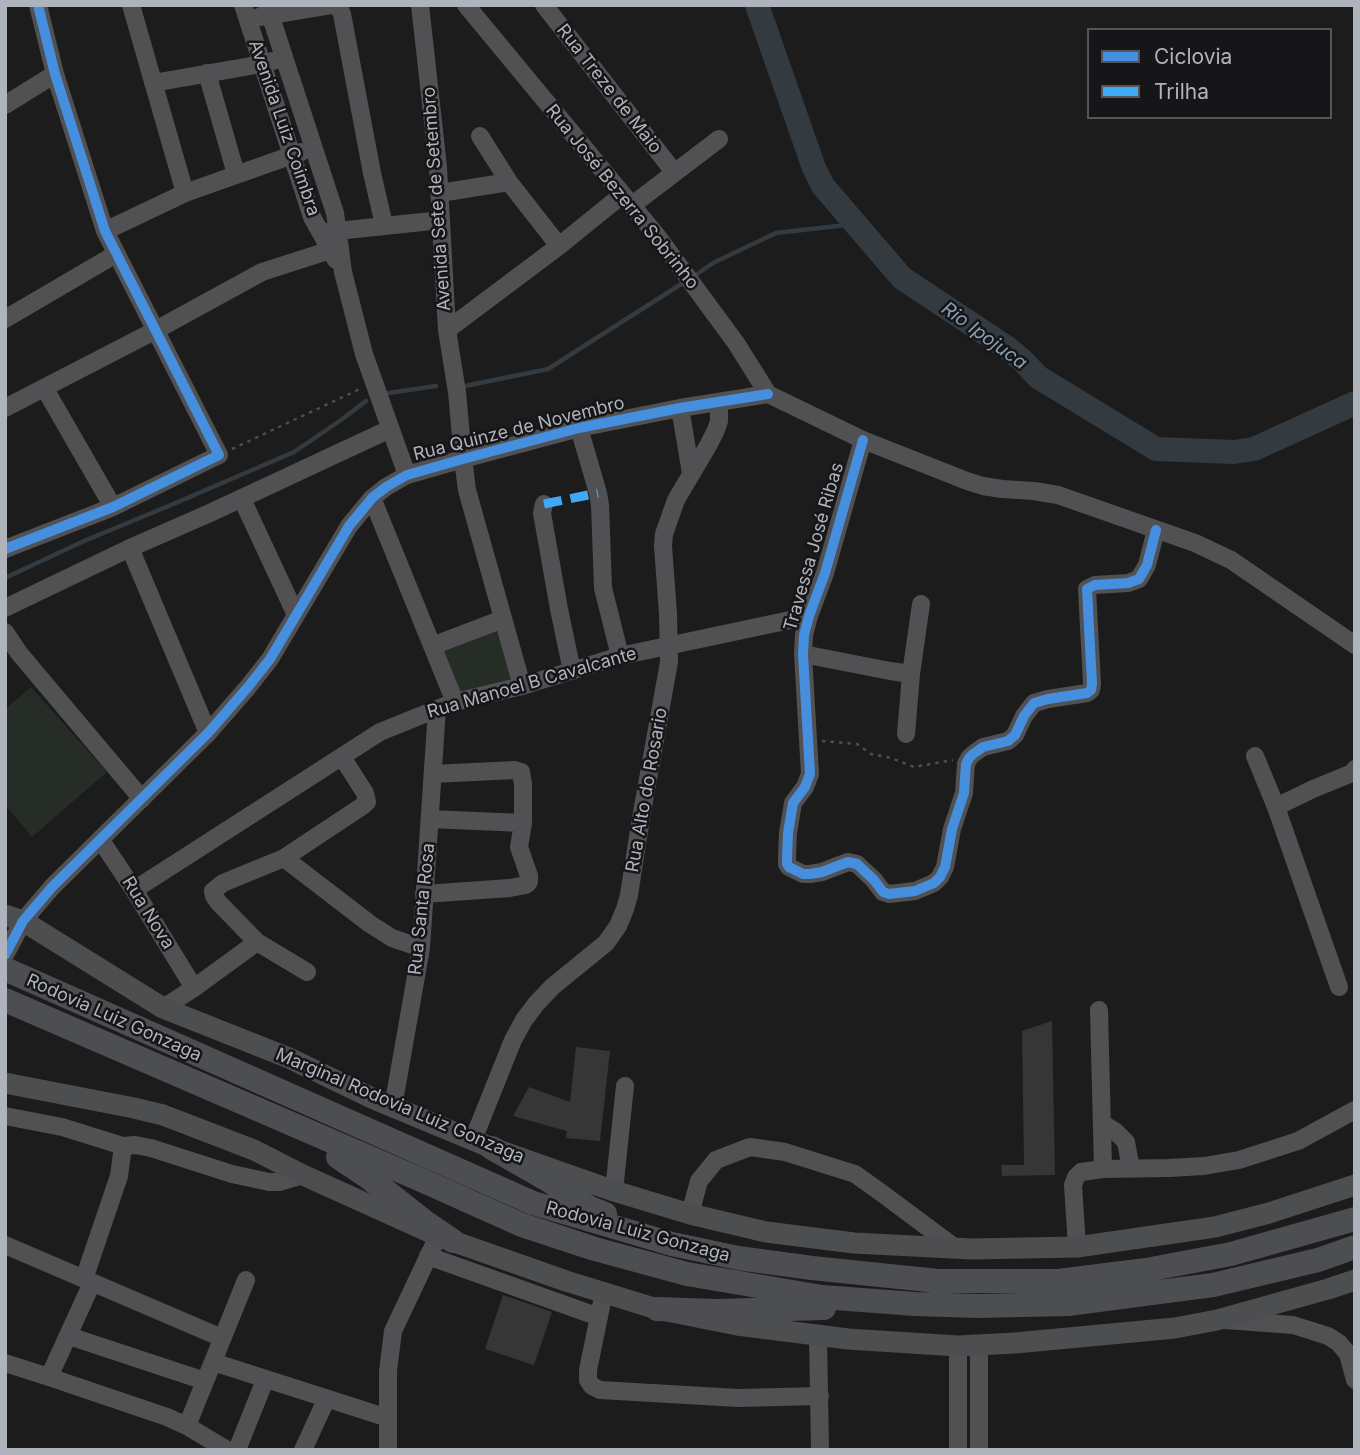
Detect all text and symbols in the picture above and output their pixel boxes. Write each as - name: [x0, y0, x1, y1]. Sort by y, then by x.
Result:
- street label: Rua Treze de Maio: [552, 20, 666, 158]
- legend: [1087, 28, 1332, 119]
- street label: Avenida Luiz Coimbra: [244, 37, 324, 219]
- text: Ciclovia: [1154, 44, 1232, 69]
- text: Trilha: [1154, 79, 1209, 104]
- street label: Avenida Sete de Setembro: [418, 86, 456, 312]
- street label: Rua José Bezerra Sobrinho: [541, 100, 703, 294]
- water label: Rio Ipojuca: [937, 297, 1031, 375]
- street label: Rua Quinze de Novembro: [411, 392, 627, 466]
- street label: Travessa José Ribas: [780, 460, 848, 634]
- street label: Rua Manoel B Cavalcante: [425, 643, 639, 723]
- street label: Rua Alto do Rosario: [622, 706, 672, 874]
- street label: Rua Santa Rosa: [404, 842, 440, 976]
- street label: Rua Nova: [117, 873, 179, 953]
- street label: Rodovia Luiz Gonzaga: [23, 970, 205, 1066]
- street label: Marginal Rodovia Luiz Gonzaga: [272, 1044, 528, 1168]
- street label: Rodovia Luiz Gonzaga: [544, 1197, 732, 1267]

